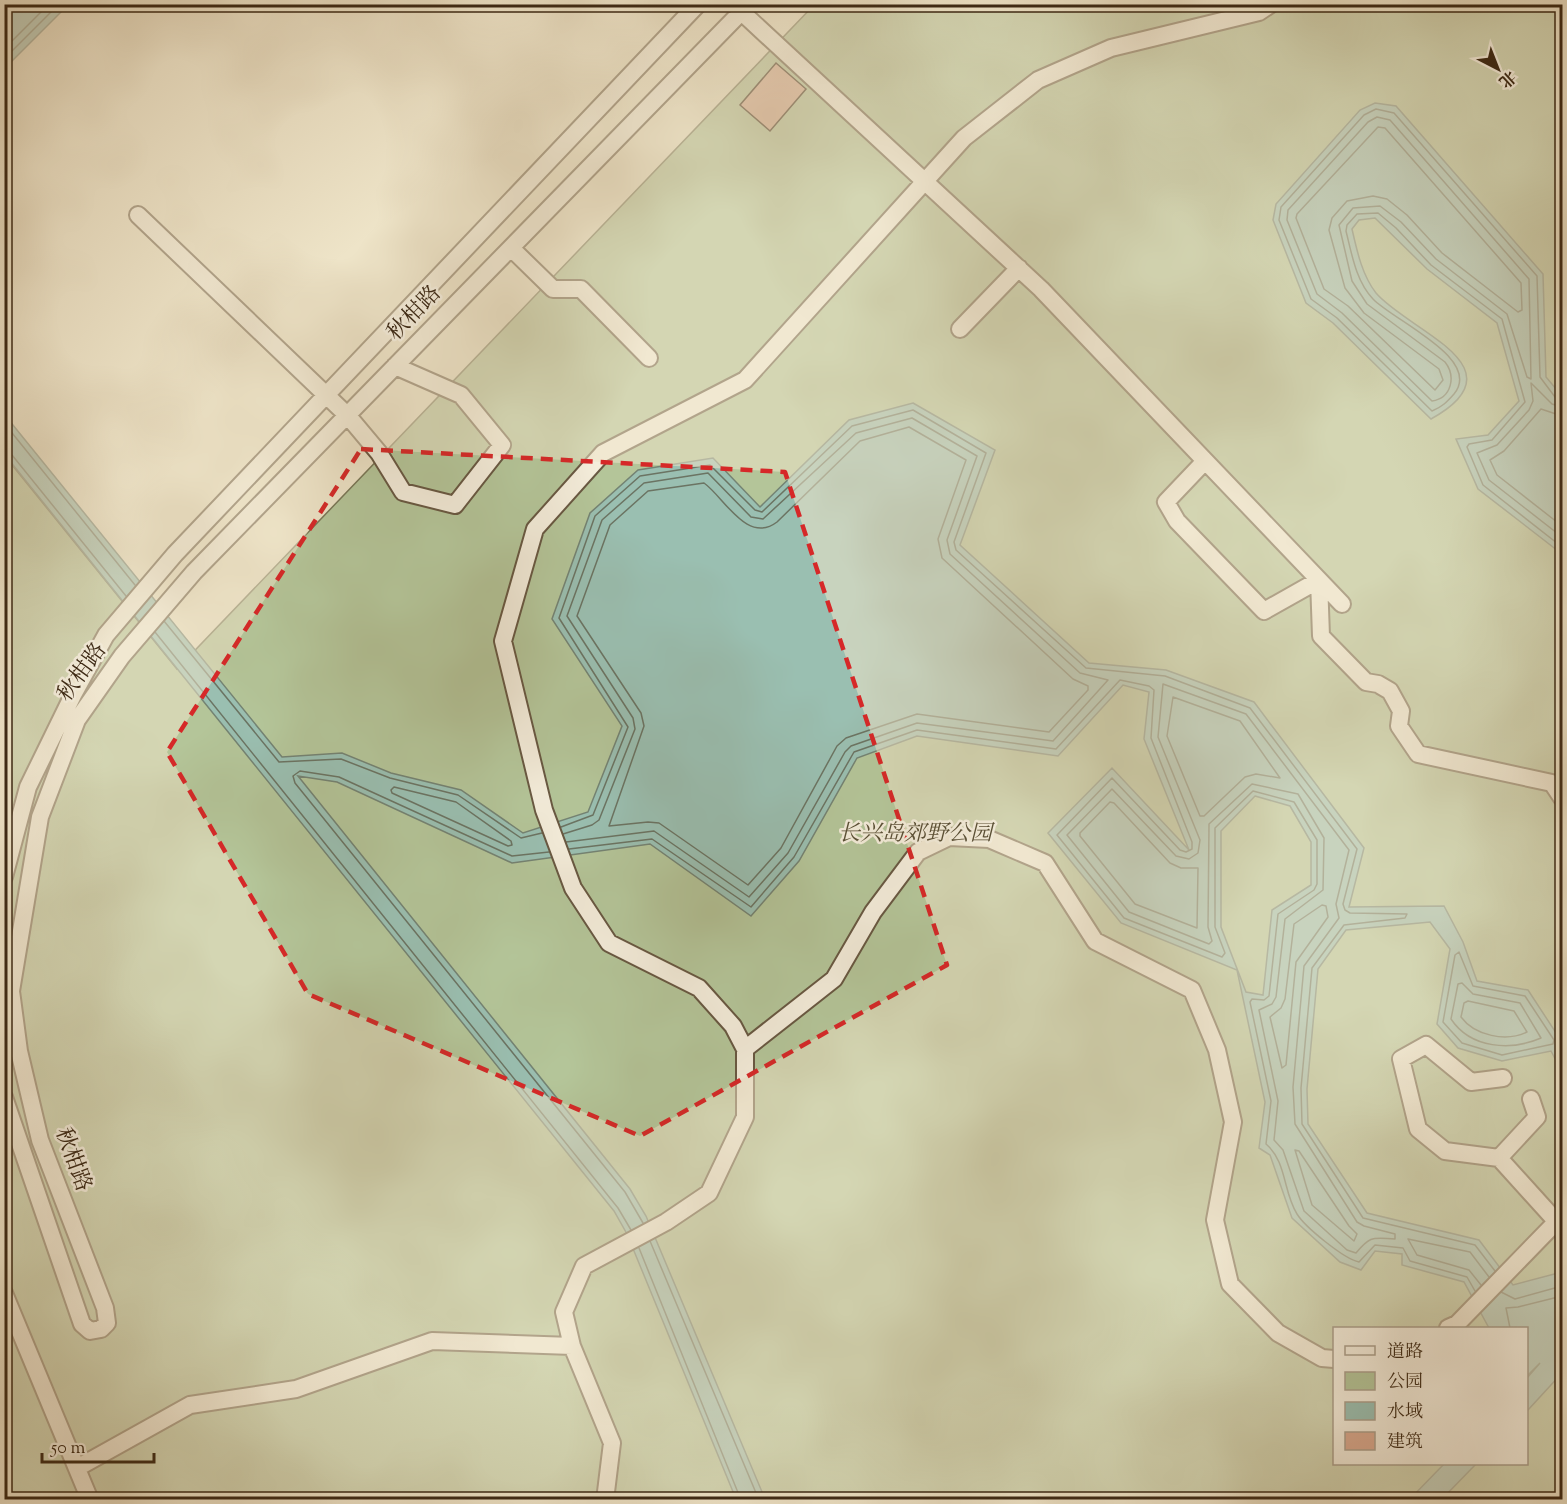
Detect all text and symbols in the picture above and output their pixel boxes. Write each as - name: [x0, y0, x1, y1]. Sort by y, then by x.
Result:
- north arrow: [1468, 39, 1528, 99]
- text: 北: [1493, 64, 1520, 92]
- street label: 秋柑路: [381, 279, 449, 349]
- street label: 秋柑路: [51, 637, 115, 709]
- park label: 长兴岛郊野公园: [838, 819, 995, 851]
- street label: 秋柑路: [46, 1124, 98, 1196]
- legend: [1333, 1327, 1528, 1465]
- text: 道路: [1387, 1340, 1423, 1366]
- text: 公园: [1387, 1370, 1423, 1396]
- text: 水域: [1387, 1400, 1423, 1426]
- scale bar: [42, 1426, 154, 1464]
- text: 建筑: [1387, 1430, 1423, 1456]
- text: 50 m: [50, 1436, 86, 1462]

